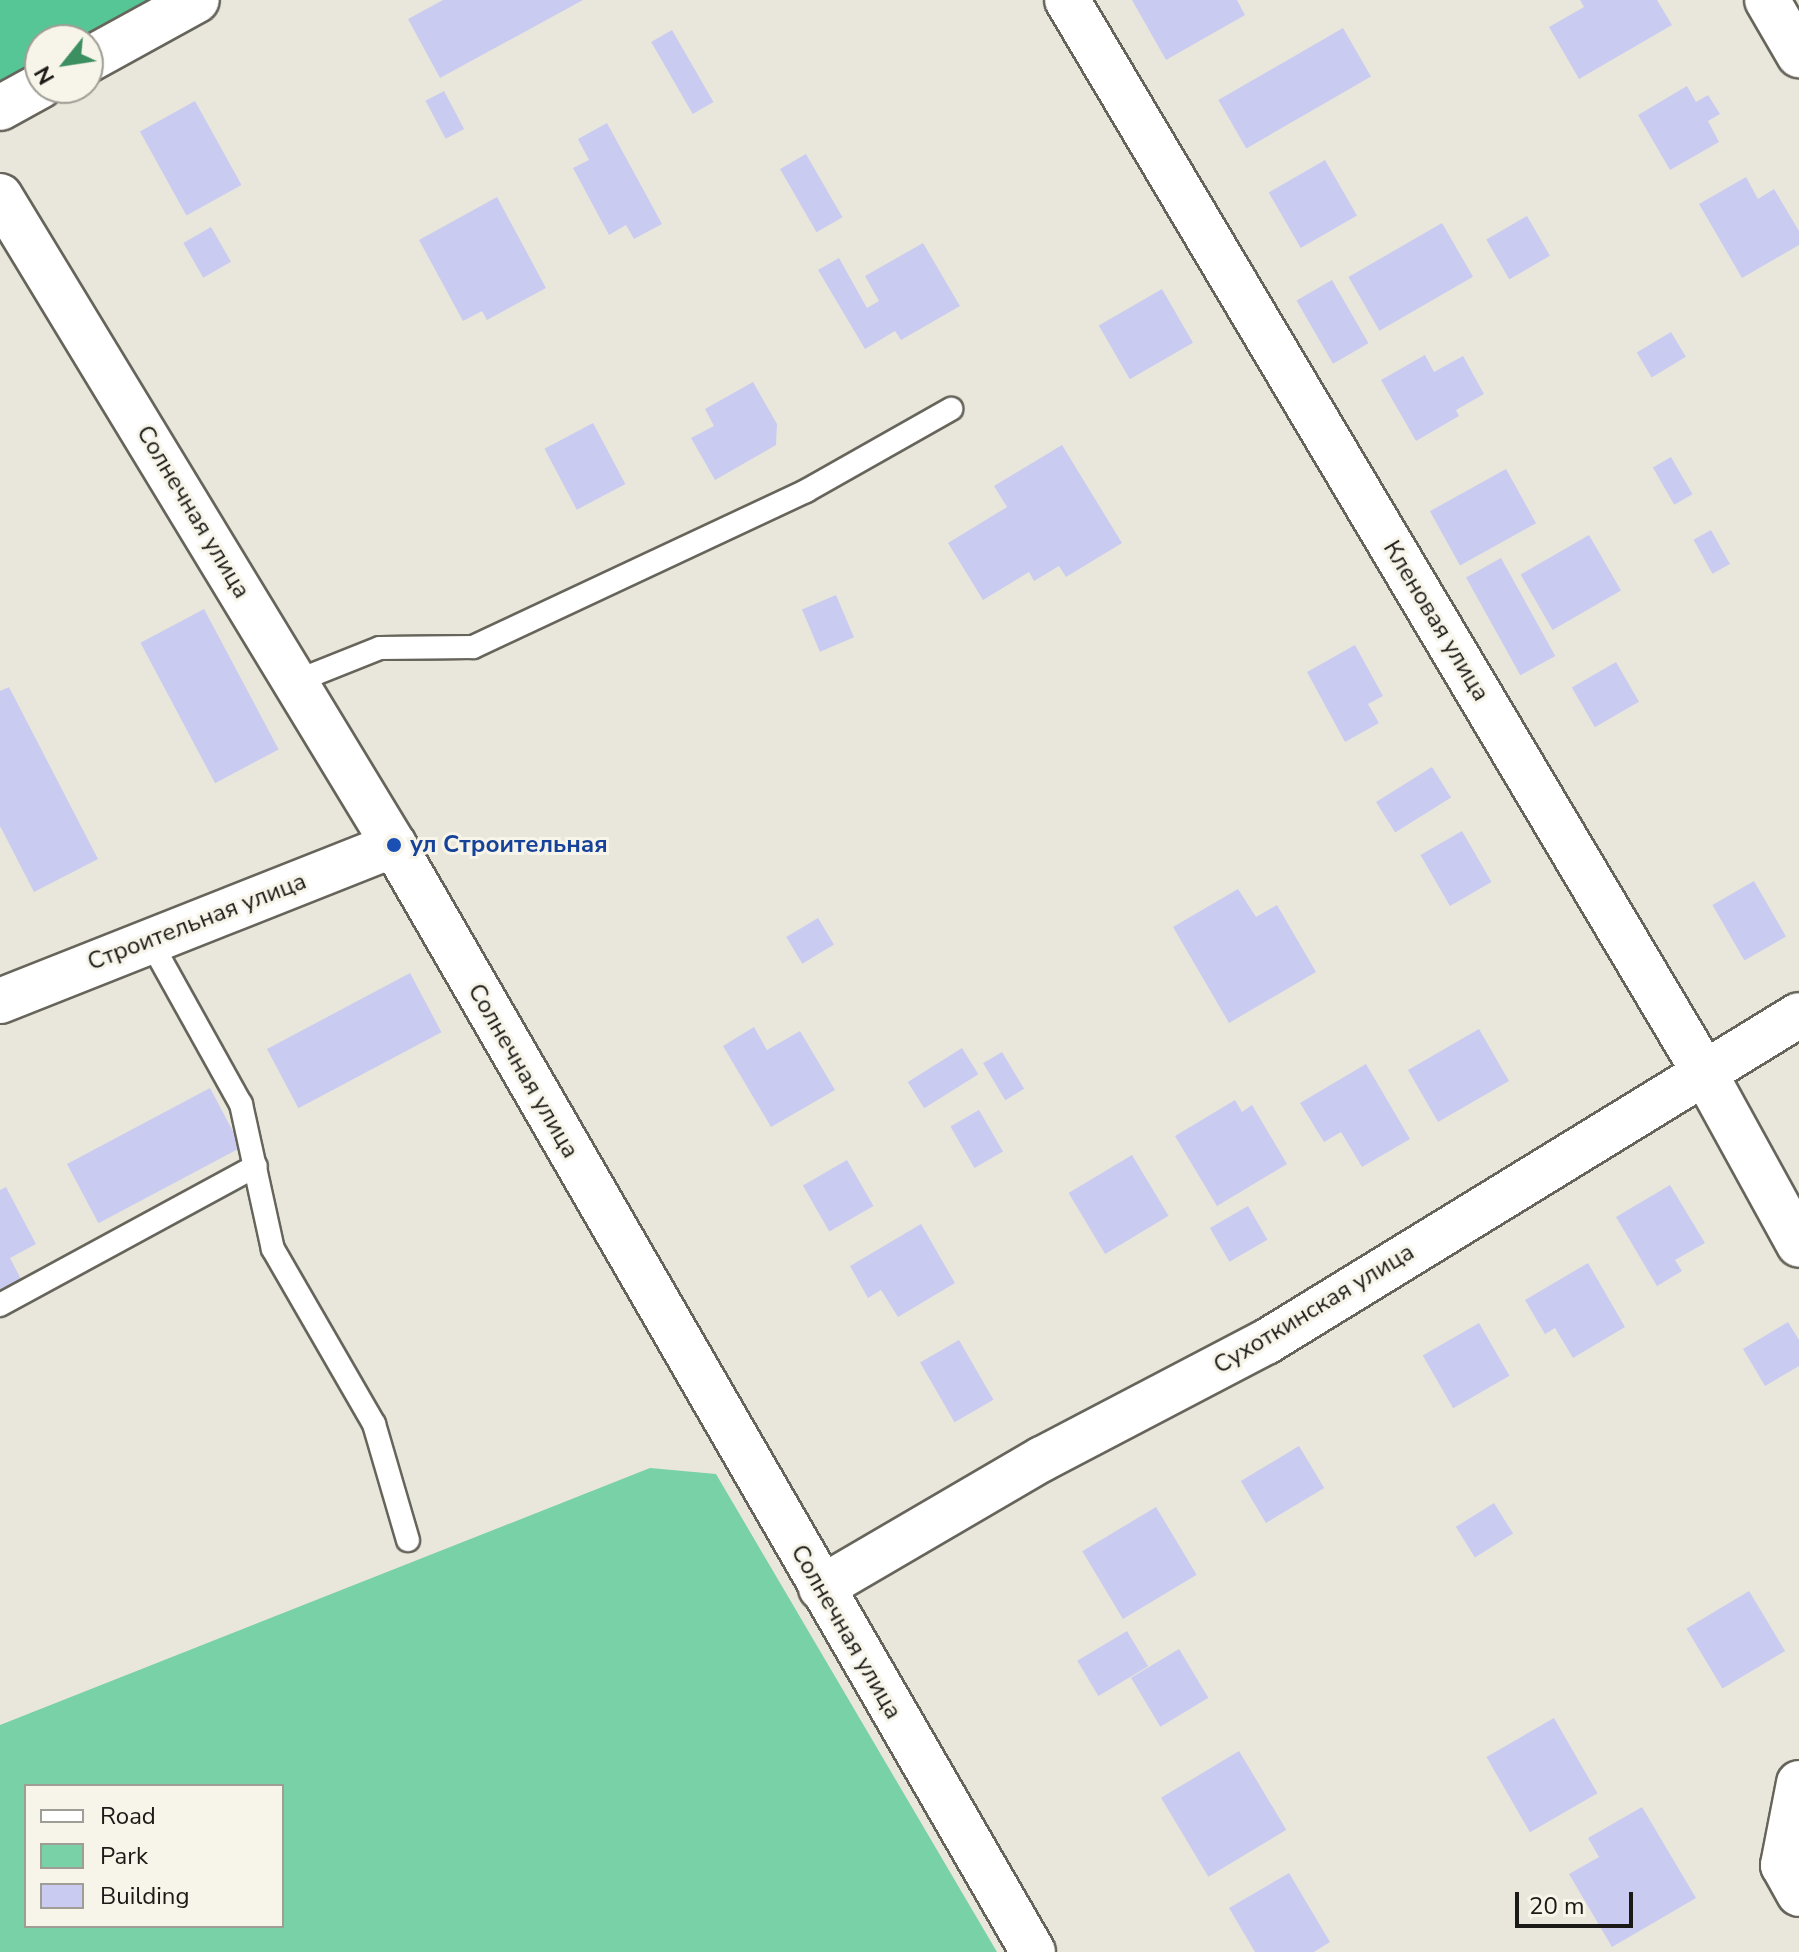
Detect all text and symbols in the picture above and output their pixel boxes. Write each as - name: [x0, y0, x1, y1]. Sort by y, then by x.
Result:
- north arrow: [24, 24, 104, 104]
- text: N: [28, 60, 62, 90]
- street label: Солнечная улица: [130, 420, 256, 604]
- street label: Кленовая улица: [1377, 536, 1495, 706]
- place label: ул Строительная: [410, 831, 608, 859]
- marker: ул Строительная: [385, 836, 403, 854]
- street label: Строительная улица: [84, 867, 310, 977]
- street label: Солнечная улица: [461, 979, 585, 1163]
- street label: Сухоткинская улица: [1209, 1238, 1419, 1380]
- street label: Солнечная улица: [784, 1540, 908, 1724]
- legend: [24, 1784, 284, 1928]
- text: Road: [100, 1800, 156, 1832]
- text: Park: [100, 1840, 148, 1872]
- scale bar: [1519, 1876, 1637, 1926]
- text: Building: [100, 1880, 190, 1912]
- text: 20 m: [1529, 1890, 1585, 1922]

